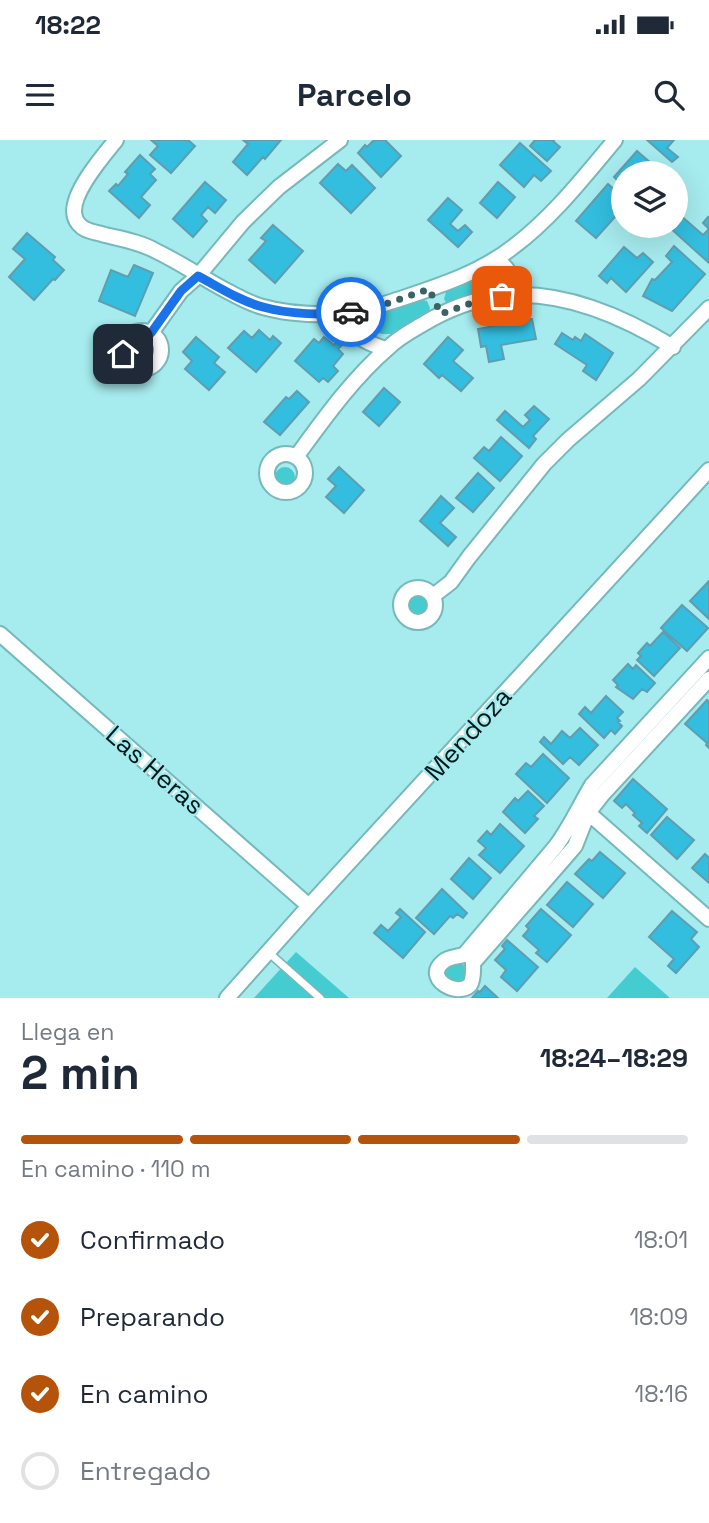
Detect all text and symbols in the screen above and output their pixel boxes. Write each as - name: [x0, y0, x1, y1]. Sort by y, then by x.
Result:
- text: 18:22: [35, 8, 101, 42]
- text: Parcelo: [297, 75, 412, 115]
- icon: menu: [21, 76, 59, 114]
- icon: search: [650, 76, 688, 114]
- map controls: [611, 161, 688, 238]
- button: layers: [611, 161, 688, 238]
- pin: [472, 266, 532, 326]
- courier: [316, 277, 386, 347]
- icon: bag: [483, 277, 521, 315]
- icon: car: [332, 293, 370, 331]
- pin: [93, 324, 153, 384]
- icon: home: [104, 335, 142, 373]
- street label: Mendoza: [417, 680, 519, 788]
- street label: Las Heras: [99, 718, 211, 822]
- text: Llega en: [21, 1017, 114, 1047]
- text: 18:24–18:29: [540, 1041, 688, 1075]
- text: 2 min: [21, 1044, 140, 1102]
- text: En camino · 110 m: [21, 1154, 210, 1184]
- icon: check: [21, 1221, 59, 1259]
- text: Confirmado: [80, 1223, 225, 1257]
- text: 18:01: [634, 1225, 688, 1255]
- icon: check: [21, 1298, 59, 1336]
- text: Preparando: [80, 1300, 225, 1334]
- text: 18:09: [629, 1302, 688, 1332]
- icon: check: [21, 1375, 59, 1413]
- text: En camino: [80, 1377, 209, 1411]
- text: 18:16: [635, 1379, 688, 1409]
- text: Entregado: [80, 1454, 211, 1488]

